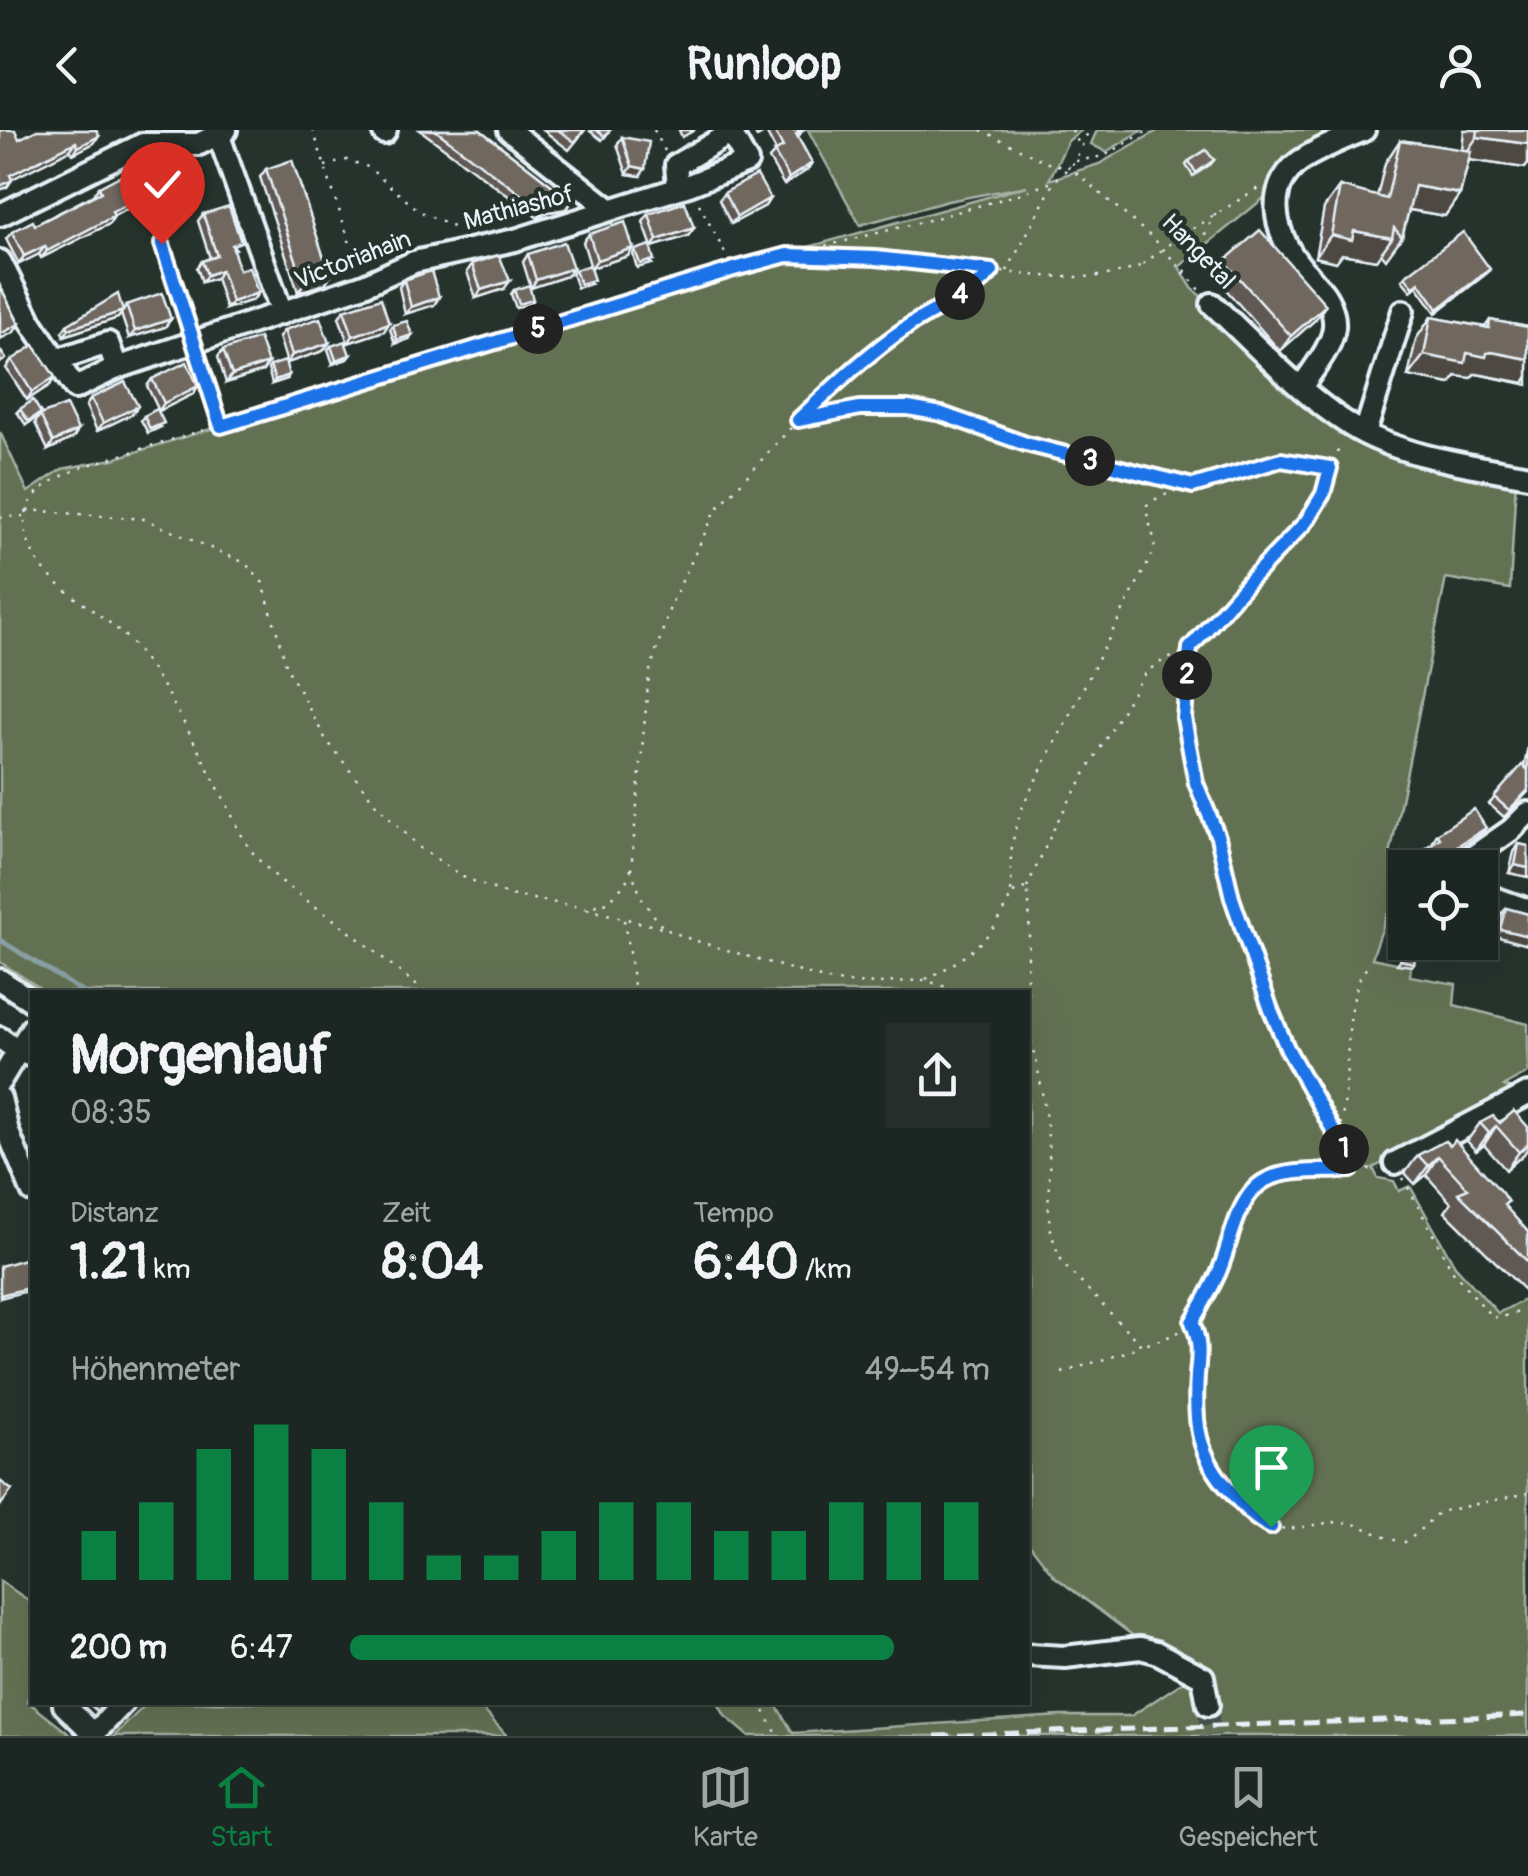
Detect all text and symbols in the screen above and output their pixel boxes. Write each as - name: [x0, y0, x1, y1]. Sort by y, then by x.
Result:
- text: Runloop: [687, 37, 841, 93]
- icon: back: [40, 38, 95, 93]
- icon: person: [1433, 38, 1488, 93]
- pin: [120, 142, 205, 245]
- icon: check: [135, 157, 190, 212]
- street label: Mathiashof: [460, 178, 578, 238]
- street label: Hangetal: [1154, 208, 1242, 296]
- street label: Victoriahain: [290, 224, 416, 296]
- pin: 4: [935, 270, 985, 320]
- text: 4: [952, 277, 968, 312]
- pin: 5: [513, 304, 563, 354]
- text: 5: [530, 311, 546, 346]
- pin: 3: [1065, 436, 1115, 486]
- text: 3: [1082, 443, 1098, 478]
- pin: 2: [1162, 650, 1212, 700]
- text: 2: [1179, 657, 1195, 692]
- map controls: [1388, 850, 1498, 960]
- button: locate: [1388, 850, 1498, 960]
- text: Morgenlauf: [70, 1021, 331, 1090]
- button: share: [885, 1023, 990, 1128]
- text: 08:35: [70, 1093, 152, 1133]
- pin: 1: [1319, 1124, 1369, 1174]
- text: 1: [1339, 1131, 1349, 1166]
- text: Distanz: [70, 1196, 159, 1231]
- text: Zeit: [382, 1196, 431, 1231]
- text: Tempo: [693, 1196, 774, 1231]
- text: 1.21: [70, 1231, 148, 1294]
- text: 8:04: [382, 1231, 483, 1294]
- text: 6:40: [693, 1231, 799, 1294]
- text: km: [148, 1252, 191, 1287]
- text: /km: [799, 1252, 852, 1287]
- text: Höhenmeter: [70, 1350, 240, 1390]
- text: 49–54 m: [865, 1350, 990, 1390]
- pin: [1229, 1425, 1314, 1528]
- icon: arrive: [1244, 1440, 1299, 1495]
- text: 200 m: [70, 1628, 167, 1668]
- text: 6:47: [230, 1628, 293, 1668]
- tab: Start: [210, 1760, 272, 1855]
- tab: Karte: [693, 1760, 758, 1855]
- tab: Gespeichert: [1178, 1760, 1318, 1855]

